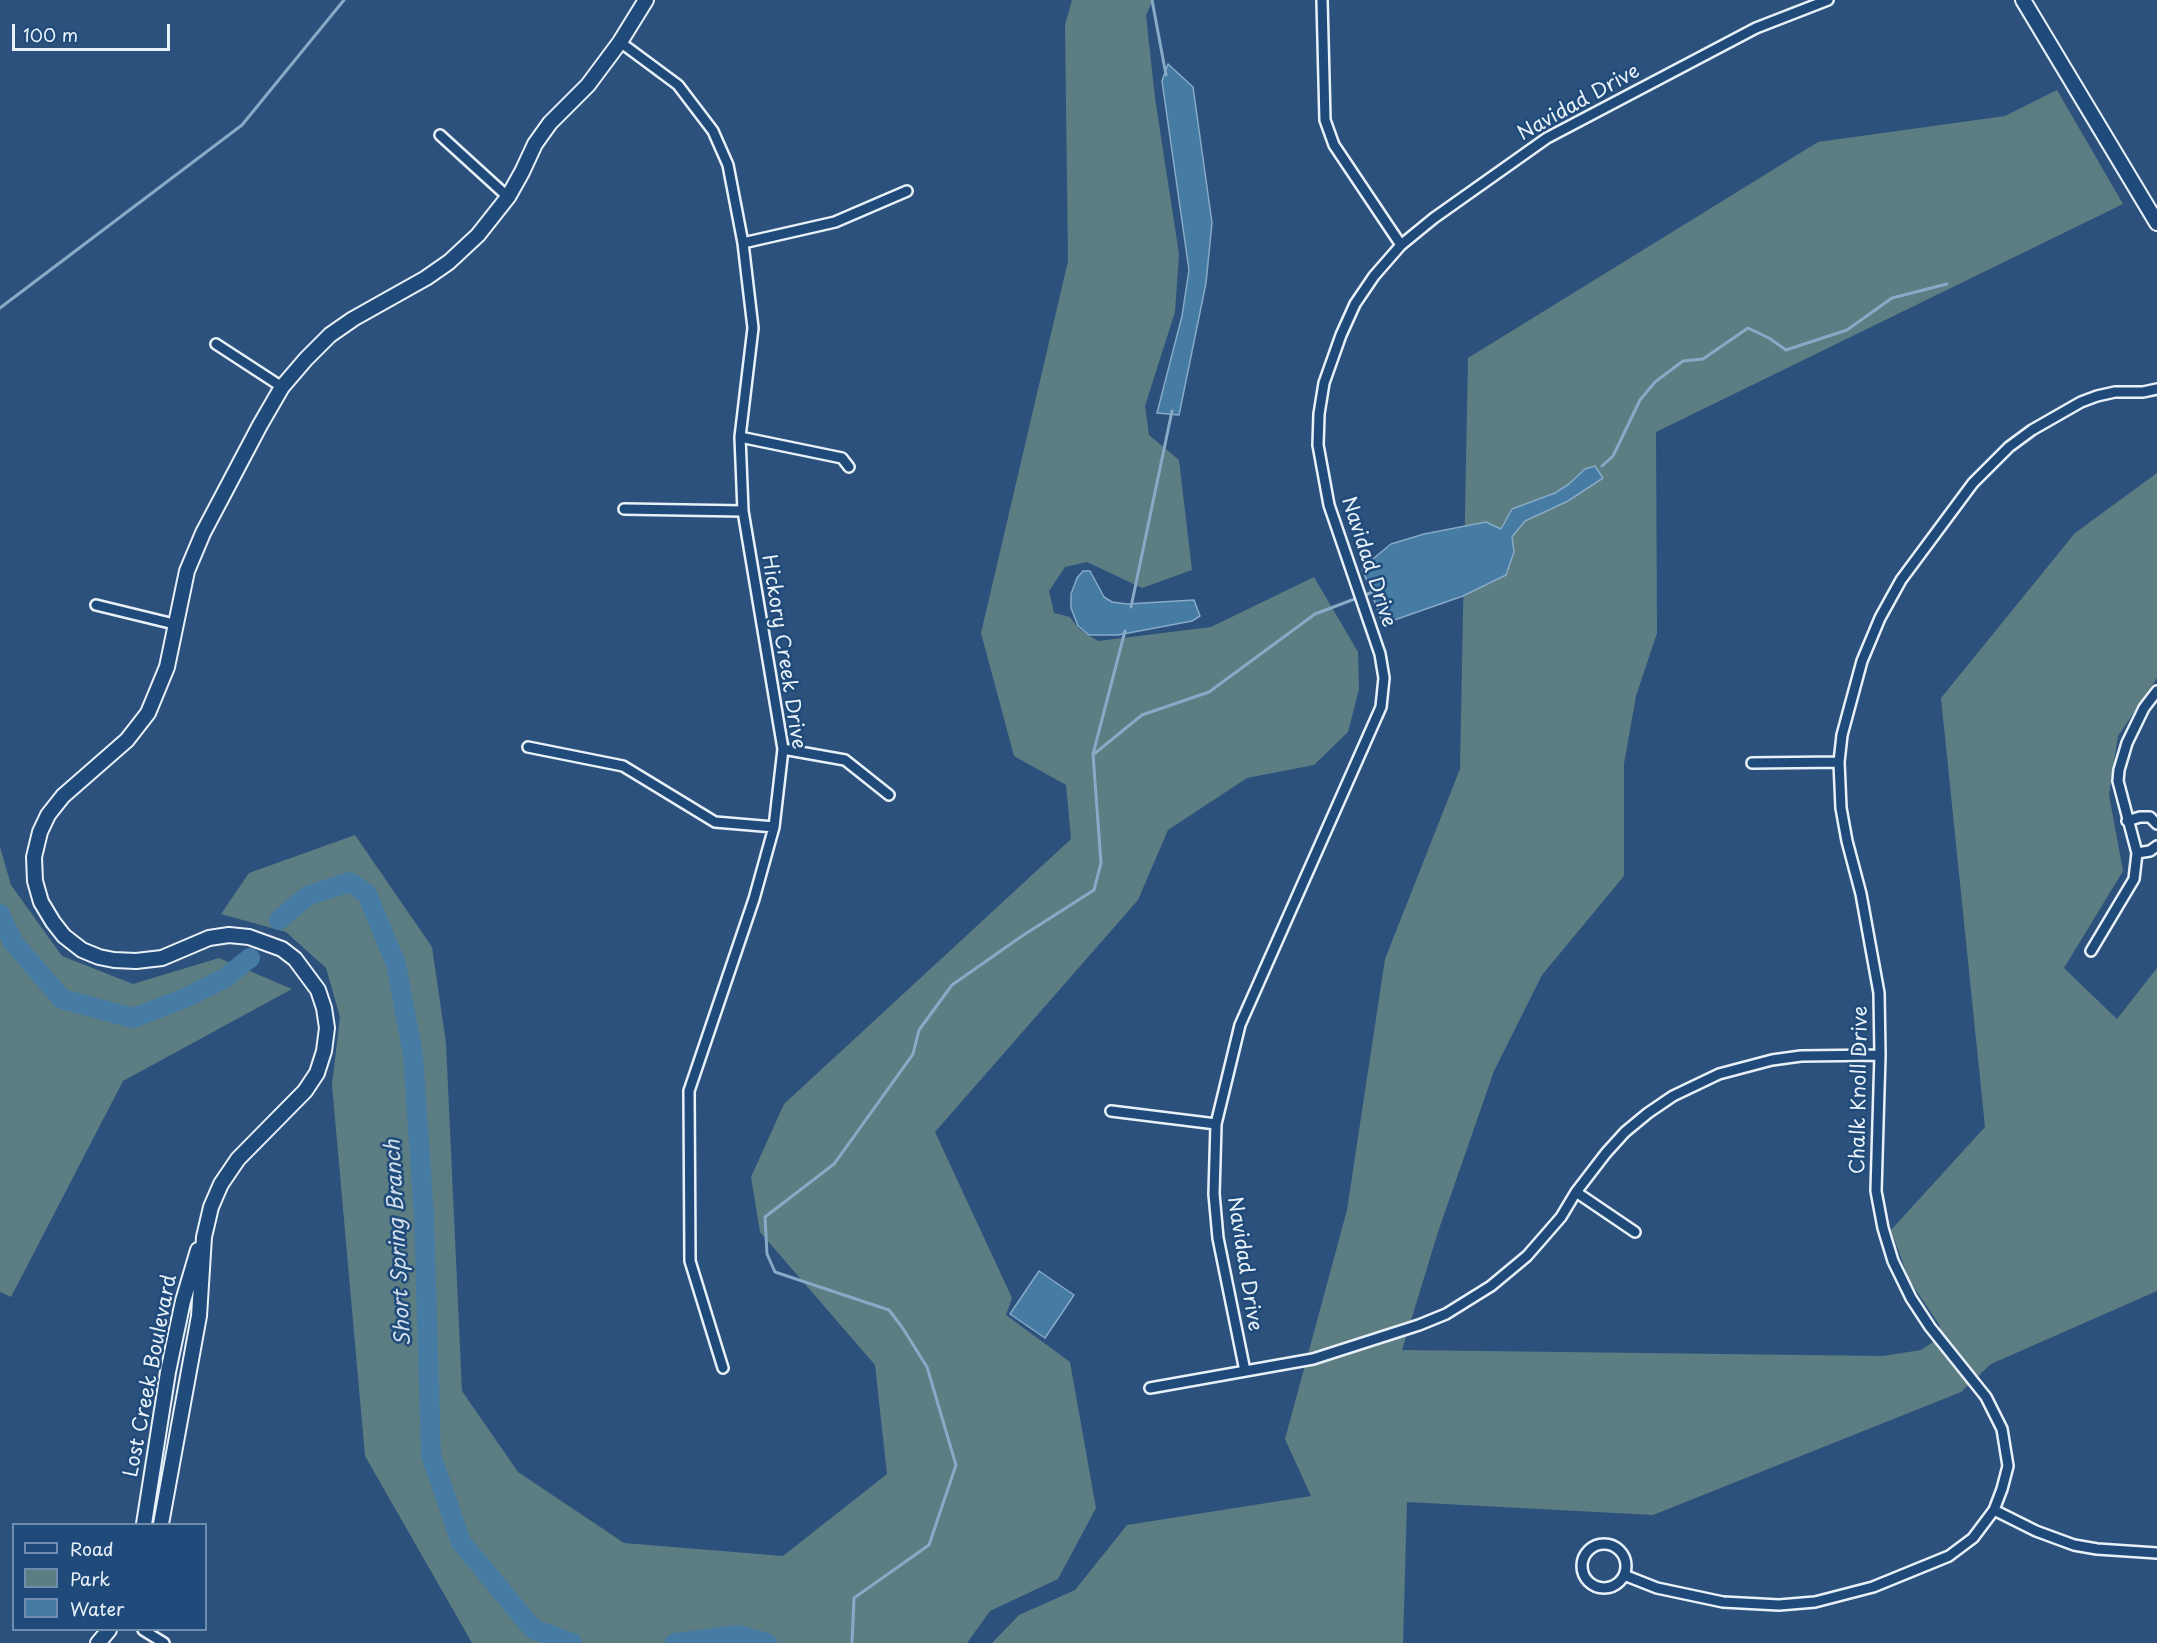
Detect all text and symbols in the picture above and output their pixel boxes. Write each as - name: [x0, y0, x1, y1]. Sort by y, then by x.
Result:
- scale bar: [15, 12, 172, 50]
- text: 100 m: [23, 21, 78, 48]
- street label: Navidad Drive: [1514, 60, 1644, 146]
- street label: Navidad Drive: [1336, 494, 1400, 630]
- street label: Hickory Creek Drive: [756, 553, 810, 751]
- street label: Chalk Knoll Drive: [1847, 1006, 1873, 1174]
- water label: Short Spring Branch: [381, 1139, 417, 1347]
- street label: Navidad Drive: [1222, 1195, 1266, 1333]
- street label: Lost Creek Boulevard: [120, 1273, 182, 1479]
- legend: [12, 1523, 207, 1631]
- text: Road: [70, 1535, 114, 1562]
- text: Park: [70, 1565, 110, 1592]
- text: Water: [70, 1595, 124, 1622]

